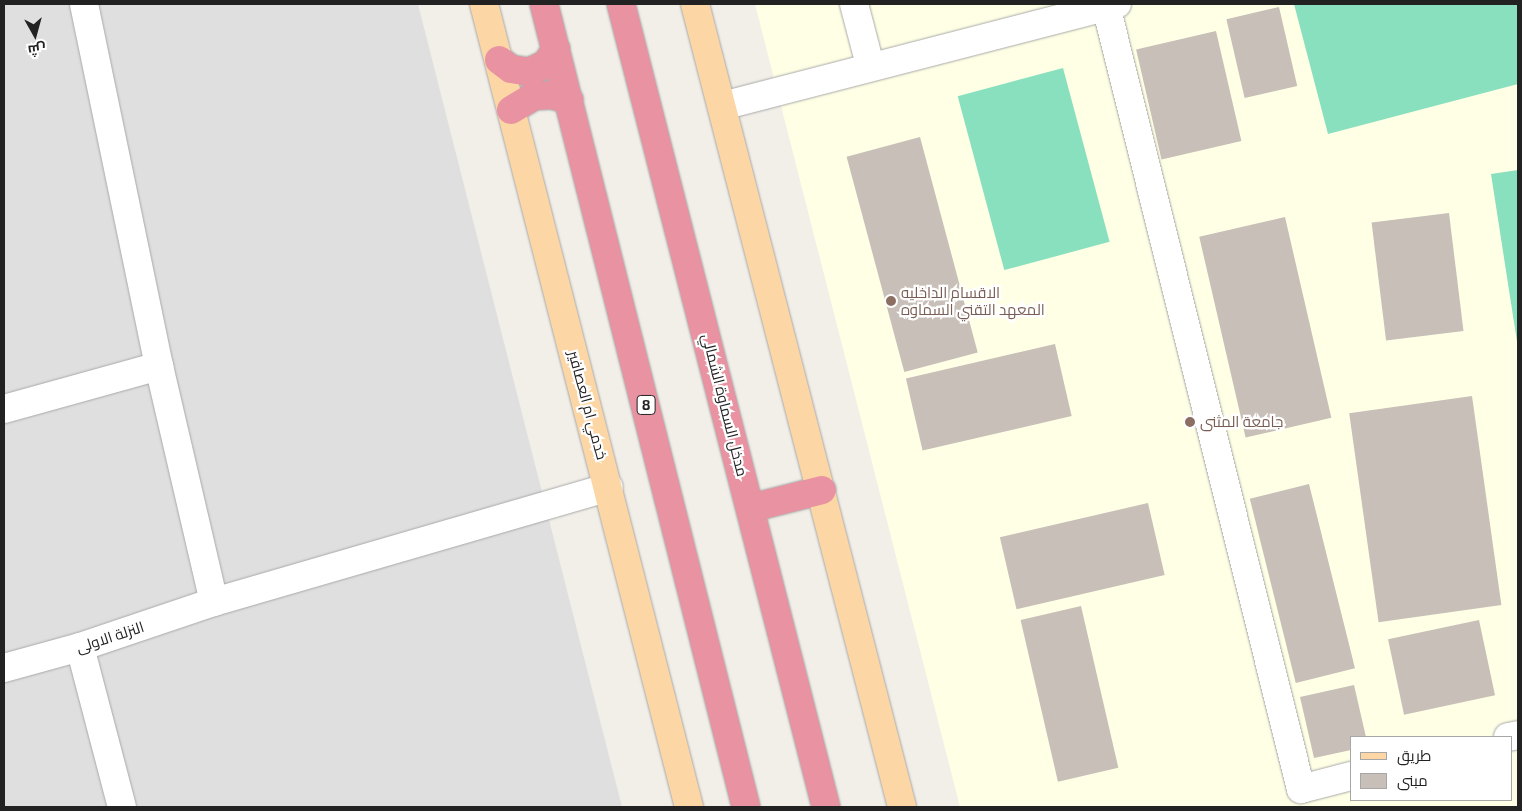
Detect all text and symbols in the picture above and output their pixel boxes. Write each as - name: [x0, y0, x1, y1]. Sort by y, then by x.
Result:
- north arrow: [10, 10, 60, 60]
- text: ش: [27, 41, 47, 60]
- place label: الاقسام الداخليه المعهد التقني السماوه: [901, 283, 1045, 318]
- marker: الاقسام الداخليه المعهد التقني السماوه: [885, 295, 897, 307]
- street label: مدخل السماوة الشمالي: [699, 332, 751, 478]
- street label: خدمي ام العصافير: [565, 348, 611, 462]
- road number: 8: [636, 394, 656, 416]
- place label: جامعة المثنى: [1200, 413, 1283, 431]
- marker: جامعة المثنى: [1184, 416, 1196, 428]
- street label: النزلة الاولى: [74, 618, 146, 656]
- legend: [1350, 736, 1512, 801]
- text: طريق: [1397, 746, 1431, 764]
- text: مبنى: [1397, 771, 1428, 789]

